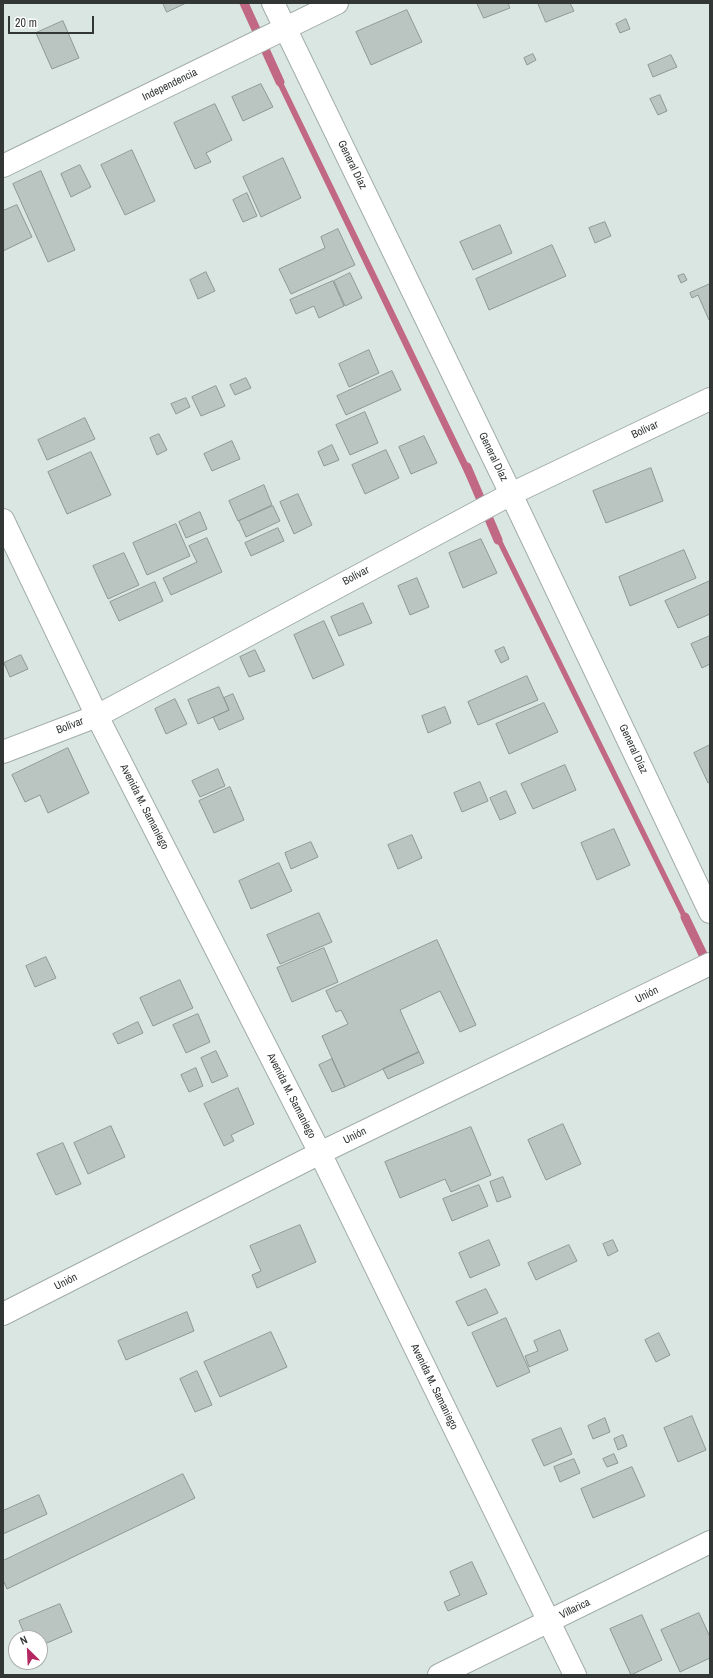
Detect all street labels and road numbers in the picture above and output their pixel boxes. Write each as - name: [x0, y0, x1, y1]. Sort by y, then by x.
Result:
- street label: Independencia: [140, 66, 200, 104]
- street label: General Díaz: [334, 138, 370, 192]
- street label: Bolívar: [629, 418, 661, 442]
- street label: General Díaz: [475, 430, 511, 484]
- street label: Bolívar: [341, 564, 371, 588]
- street label: Bolívar: [55, 715, 85, 737]
- street label: General Díaz: [616, 722, 650, 776]
- street label: Avenida M. Samaniego: [117, 762, 171, 852]
- street label: Unión: [633, 984, 661, 1006]
- street label: Avenida M. Samaniego: [264, 1051, 318, 1141]
- street label: Unión: [341, 1125, 369, 1147]
- street label: Unión: [52, 1271, 80, 1293]
- street label: Avenida M. Samaniego: [407, 1342, 461, 1432]
- street label: Villarica: [558, 1596, 592, 1622]

